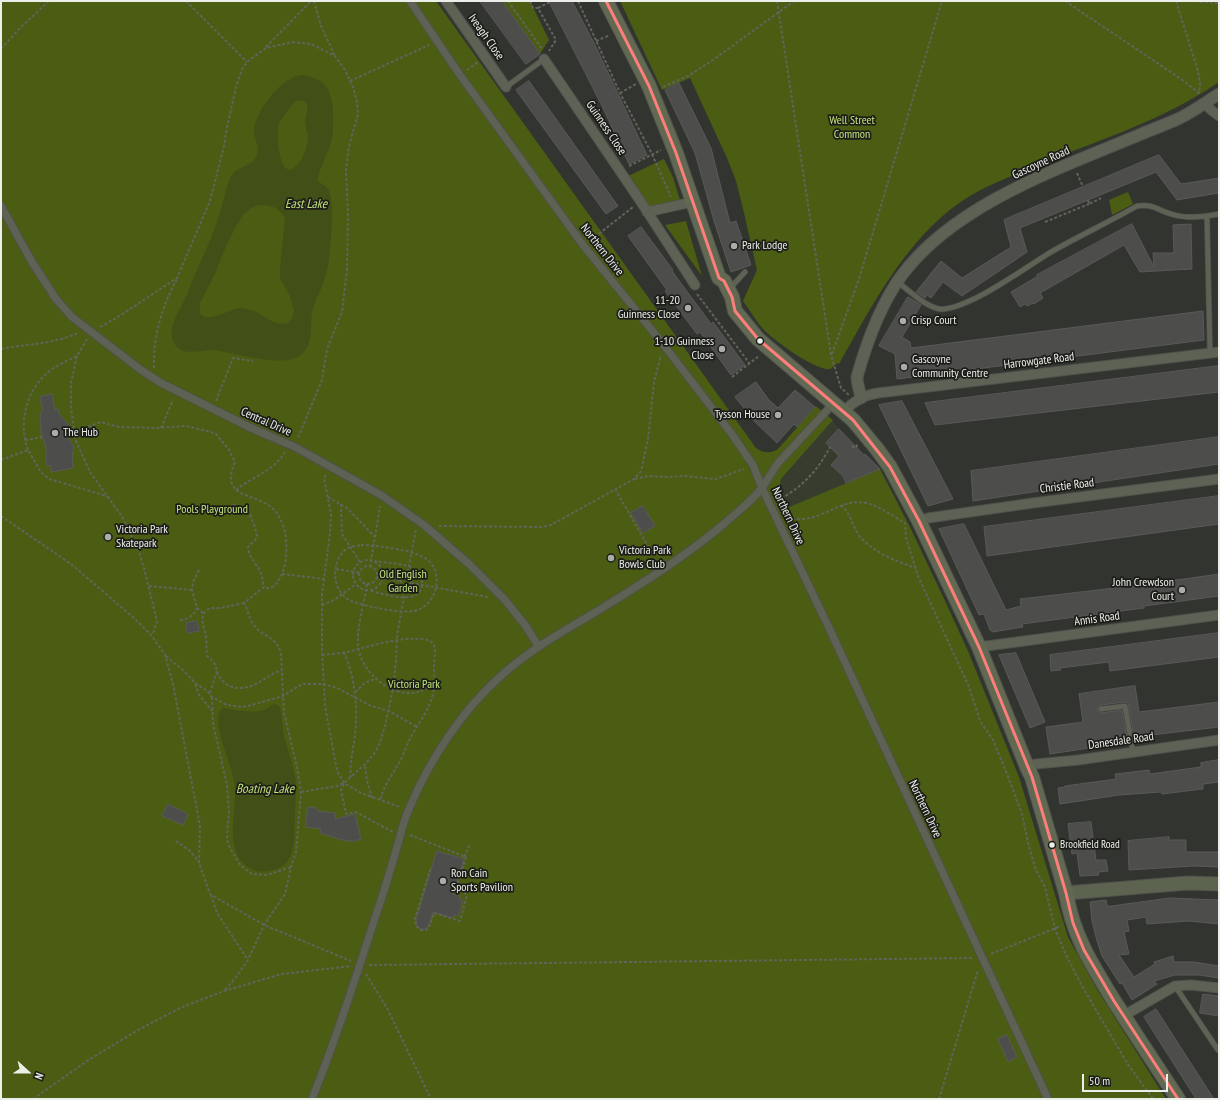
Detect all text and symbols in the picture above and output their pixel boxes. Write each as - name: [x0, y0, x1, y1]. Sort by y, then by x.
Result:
- street label: Iveagh Close: [465, 11, 507, 63]
- street label: Guinness Close: [583, 98, 629, 158]
- park label: Well Street Common: [829, 114, 875, 142]
- street label: Gascoyne Road: [1010, 143, 1072, 183]
- water label: East Lake: [285, 196, 327, 212]
- street label: Northern Drive: [577, 221, 627, 279]
- place label: Park Lodge: [742, 239, 787, 253]
- marker: Park Lodge: [729, 241, 739, 251]
- place label: 11-20 Guinness Close: [618, 294, 680, 322]
- marker: 11-20 Guinness Close: [683, 303, 693, 313]
- place label: Crisp Court: [911, 314, 956, 328]
- marker: Crisp Court: [898, 316, 908, 326]
- place label: 1-10 Guinness Close: [654, 335, 714, 363]
- unlabelled marker: [755, 336, 765, 346]
- marker: 1-10 Guinness Close: [717, 344, 727, 354]
- street label: Harrowgate Road: [1003, 350, 1075, 372]
- place label: Gascoyne Community Centre: [912, 353, 988, 381]
- marker: Gascoyne Community Centre: [899, 362, 909, 372]
- street label: Central Drive: [238, 404, 294, 440]
- place label: Tysson House: [714, 408, 770, 422]
- marker: Tysson House: [773, 410, 783, 420]
- place label: The Hub: [63, 426, 98, 440]
- marker: The Hub: [50, 428, 60, 438]
- street label: Christie Road: [1039, 476, 1095, 496]
- street label: Northern Drive: [768, 485, 808, 547]
- park label: Pools Playground: [176, 503, 248, 517]
- place label: Victoria Park Skatepark: [116, 523, 168, 551]
- marker: Victoria Park Skatepark: [103, 532, 113, 542]
- place label: Victoria Park Bowls Club: [619, 544, 671, 572]
- marker: Victoria Park Bowls Club: [606, 553, 616, 563]
- park label: Old English Garden: [379, 568, 427, 596]
- place label: John Crewdson Court: [1113, 576, 1174, 604]
- marker: John Crewdson Court: [1177, 585, 1187, 595]
- street label: Annis Road: [1073, 609, 1121, 629]
- park label: Victoria Park: [388, 678, 440, 692]
- street label: Danesdale Road: [1087, 729, 1155, 753]
- street label: Northern Drive: [905, 778, 945, 840]
- water label: Boating Lake: [236, 781, 294, 797]
- place label: Brookfield Road: [1060, 838, 1120, 852]
- marker: Brookfield Road: [1047, 840, 1057, 850]
- place label: Ron Cain Sports Pavilion: [451, 867, 513, 895]
- marker: Ron Cain Sports Pavilion: [438, 876, 448, 886]
- north arrow: [8, 1052, 48, 1092]
- scale bar: [1084, 1066, 1170, 1092]
- text: N: [32, 1071, 47, 1082]
- text: 50 m: [1089, 1073, 1110, 1088]

